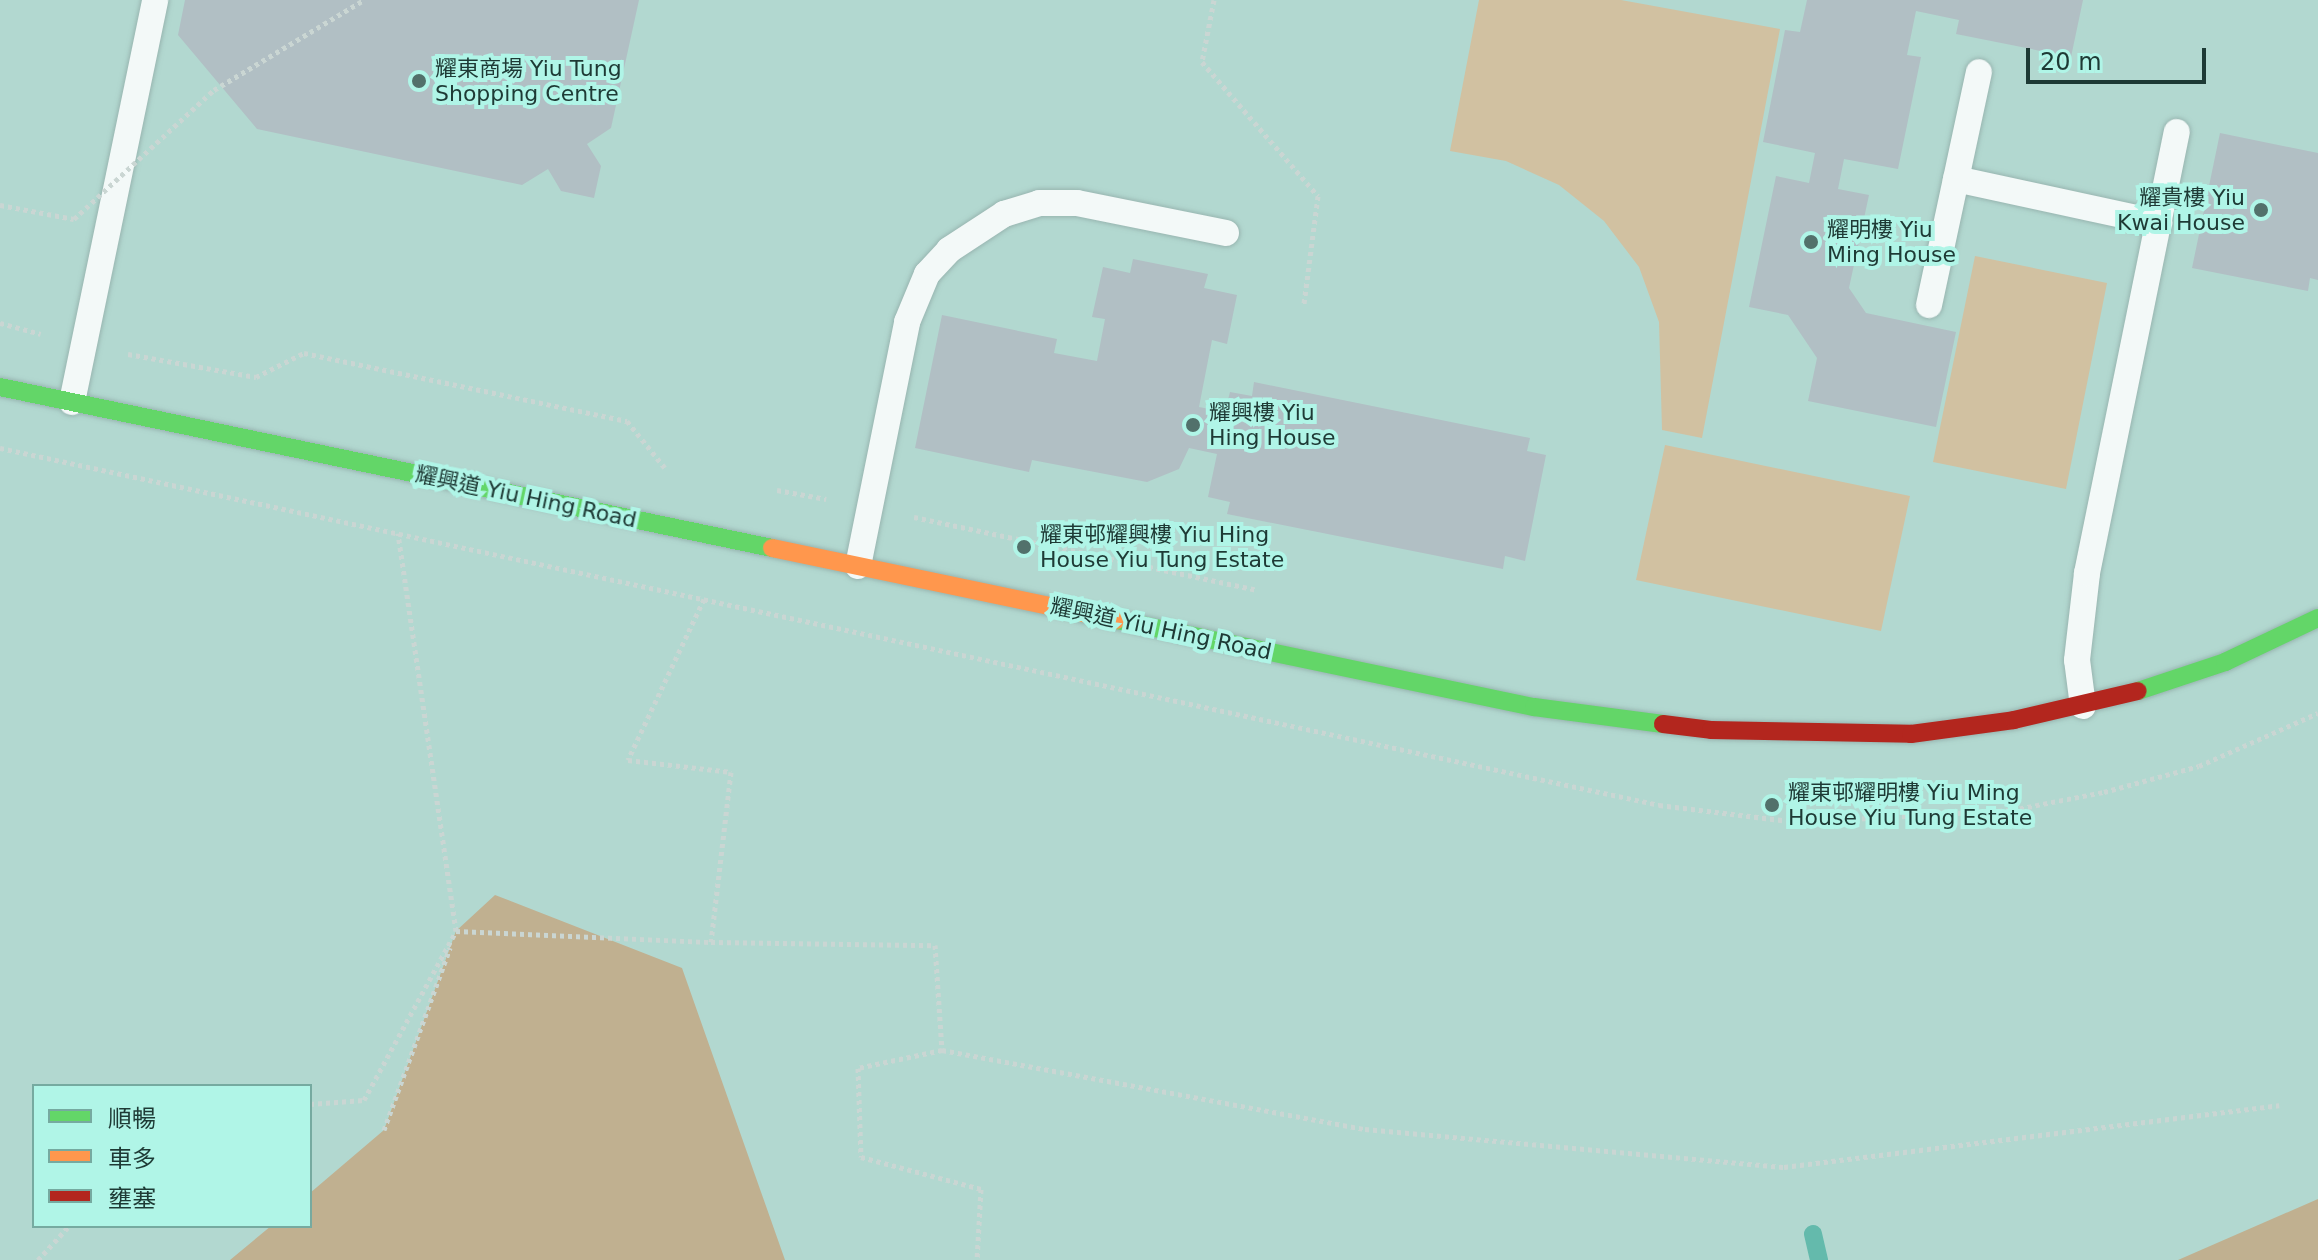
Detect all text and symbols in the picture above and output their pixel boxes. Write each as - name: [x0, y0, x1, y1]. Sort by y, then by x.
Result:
- scale bar: [2030, 32, 2210, 82]
- text: 20 m: [2040, 48, 2102, 76]
- place label: 耀東商場 Yiu Tung Shopping Centre: [435, 55, 622, 106]
- marker: 耀東商場 Yiu Tung Shopping Centre: [410, 72, 428, 90]
- place label: 耀貴樓 Yiu Kwai House: [2117, 184, 2245, 236]
- marker: 耀貴樓 Yiu Kwai House: [2252, 201, 2270, 219]
- place label: 耀明樓 Yiu Ming House: [1827, 216, 1956, 268]
- marker: 耀明樓 Yiu Ming House: [1802, 233, 1820, 251]
- place label: 耀興樓 Yiu Hing House: [1209, 399, 1336, 450]
- marker: 耀興樓 Yiu Hing House: [1184, 416, 1202, 434]
- street label: 耀興道 Yiu Hing Road: [413, 461, 639, 533]
- place label: 耀東邨耀興樓 Yiu Hing House Yiu Tung Estate: [1040, 521, 1284, 572]
- marker: 耀東邨耀興樓 Yiu Hing House Yiu Tung Estate: [1015, 538, 1033, 556]
- street label: 耀興道 Yiu Hing Road: [1048, 593, 1274, 665]
- place label: 耀東邨耀明樓 Yiu Ming House Yiu Tung Estate: [1788, 779, 2032, 830]
- marker: 耀東邨耀明樓 Yiu Ming House Yiu Tung Estate: [1763, 796, 1781, 814]
- legend: [32, 1084, 312, 1228]
- text: 順暢: [108, 1105, 156, 1133]
- text: 車多: [108, 1145, 156, 1173]
- text: 壅塞: [108, 1185, 156, 1213]

